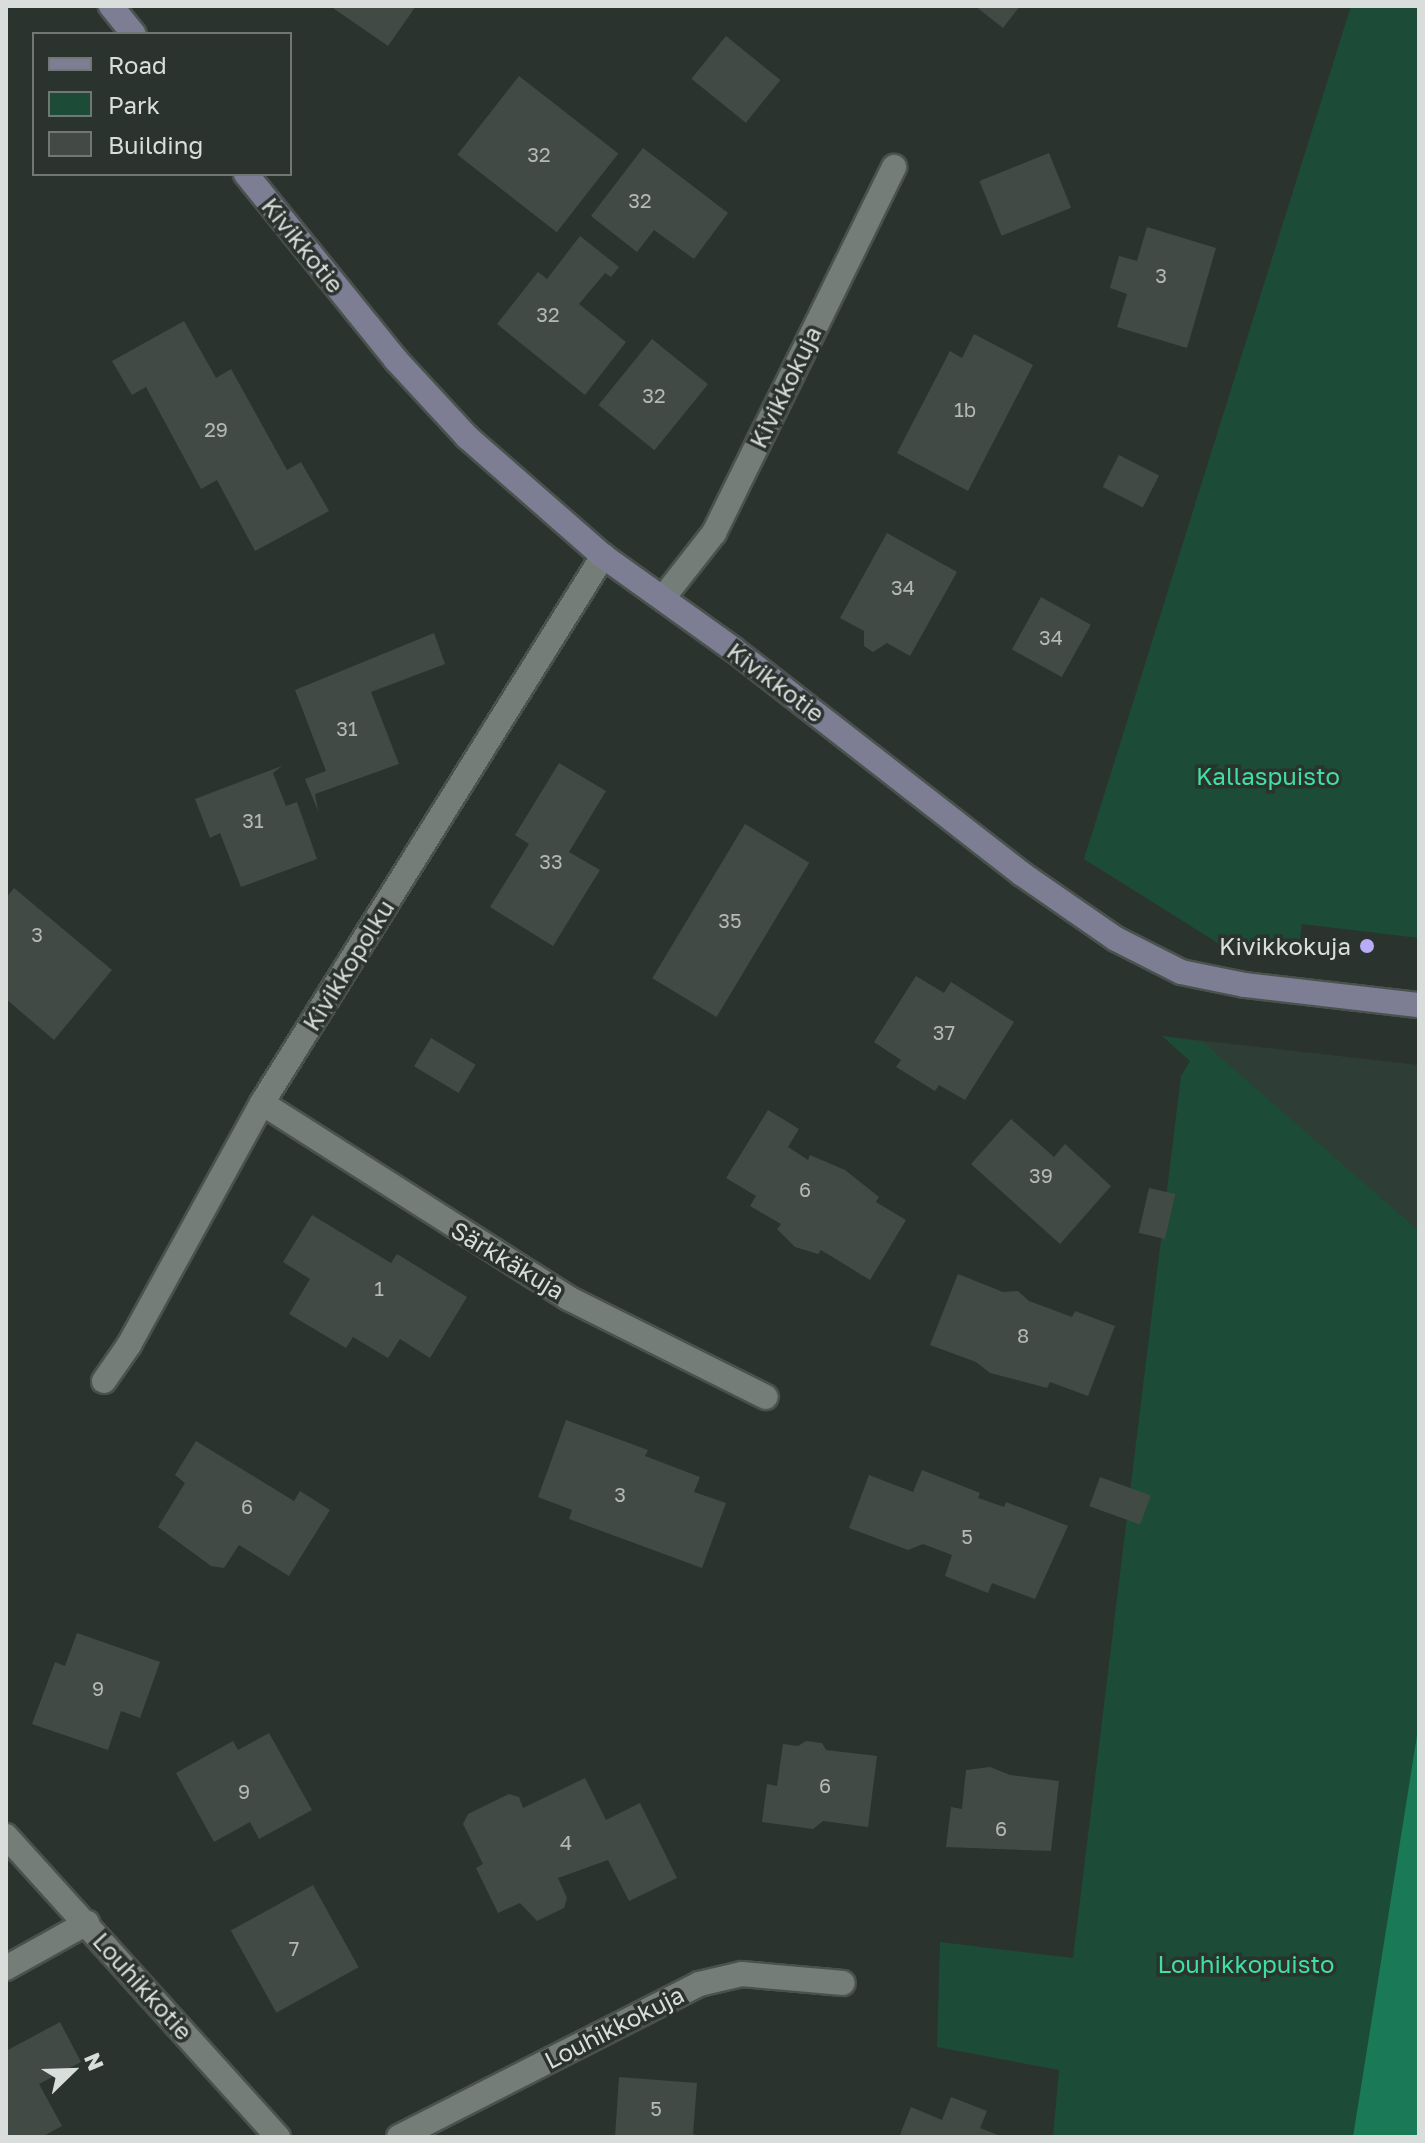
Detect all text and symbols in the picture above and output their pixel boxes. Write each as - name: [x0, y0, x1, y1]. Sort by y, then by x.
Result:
- legend: [32, 32, 292, 176]
- text: Road: [108, 50, 167, 79]
- text: Park: [108, 90, 160, 119]
- text: Building: [108, 130, 203, 159]
- house number: 32: [527, 142, 551, 166]
- house number: 32: [628, 188, 652, 212]
- street label: Kivikkotie: [256, 192, 350, 298]
- house number: 3: [1155, 263, 1167, 287]
- house number: 32: [536, 302, 560, 326]
- street label: Kivikkokuja: [743, 321, 827, 453]
- house number: 32: [642, 383, 666, 407]
- house number: 1b: [954, 397, 976, 421]
- house number: 29: [204, 417, 228, 441]
- house number: 34: [891, 575, 915, 599]
- house number: 34: [1039, 625, 1063, 649]
- street label: Kivikkotie: [722, 636, 830, 728]
- house number: 31: [336, 716, 358, 740]
- park label: Kallaspuisto: [1196, 762, 1340, 790]
- house number: 31: [242, 808, 264, 832]
- house number: 33: [539, 849, 563, 873]
- street label: Kivikkopolku: [296, 894, 400, 1036]
- house number: 35: [718, 908, 742, 932]
- house number: 3: [31, 922, 43, 946]
- place label: Kivikkokuja: [1219, 932, 1351, 960]
- marker: Kivikkokuja: [1358, 937, 1376, 955]
- house number: 37: [933, 1020, 955, 1044]
- house number: 39: [1029, 1163, 1053, 1187]
- house number: 6: [799, 1177, 811, 1201]
- street label: Särkkäkuja: [446, 1215, 570, 1305]
- house number: 1: [374, 1276, 384, 1300]
- house number: 8: [1017, 1323, 1029, 1347]
- house number: 3: [614, 1482, 626, 1506]
- house number: 6: [241, 1494, 253, 1518]
- house number: 5: [961, 1524, 973, 1548]
- house number: 9: [92, 1676, 104, 1700]
- house number: 6: [819, 1773, 831, 1797]
- house number: 9: [238, 1779, 250, 1803]
- house number: 6: [995, 1816, 1007, 1840]
- house number: 4: [560, 1830, 572, 1854]
- street label: Louhikkotie: [87, 1926, 199, 2046]
- house number: 7: [289, 1936, 299, 1960]
- park label: Louhikkopuisto: [1157, 1950, 1335, 1978]
- street label: Louhikkokuja: [539, 1980, 689, 2074]
- north arrow: [32, 2031, 112, 2111]
- text: N: [79, 2048, 110, 2074]
- house number: 5: [650, 2096, 662, 2120]

